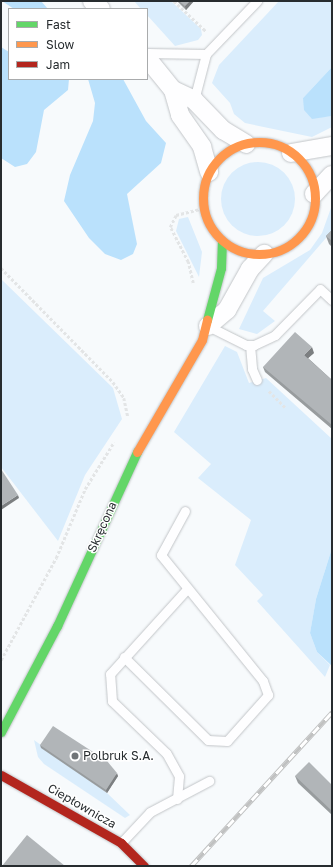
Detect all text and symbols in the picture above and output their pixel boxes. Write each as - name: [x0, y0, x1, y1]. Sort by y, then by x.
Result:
- legend: [8, 8, 148, 80]
- text: Fast: [46, 17, 71, 32]
- text: Slow: [46, 37, 74, 52]
- text: Jam: [46, 57, 70, 72]
- street label: Skręcona: [84, 499, 120, 555]
- place label: Polbruk S.A.: [83, 749, 154, 763]
- marker: Polbruk S.A.: [70, 751, 80, 761]
- street label: Ciepłownicza: [45, 781, 119, 831]

